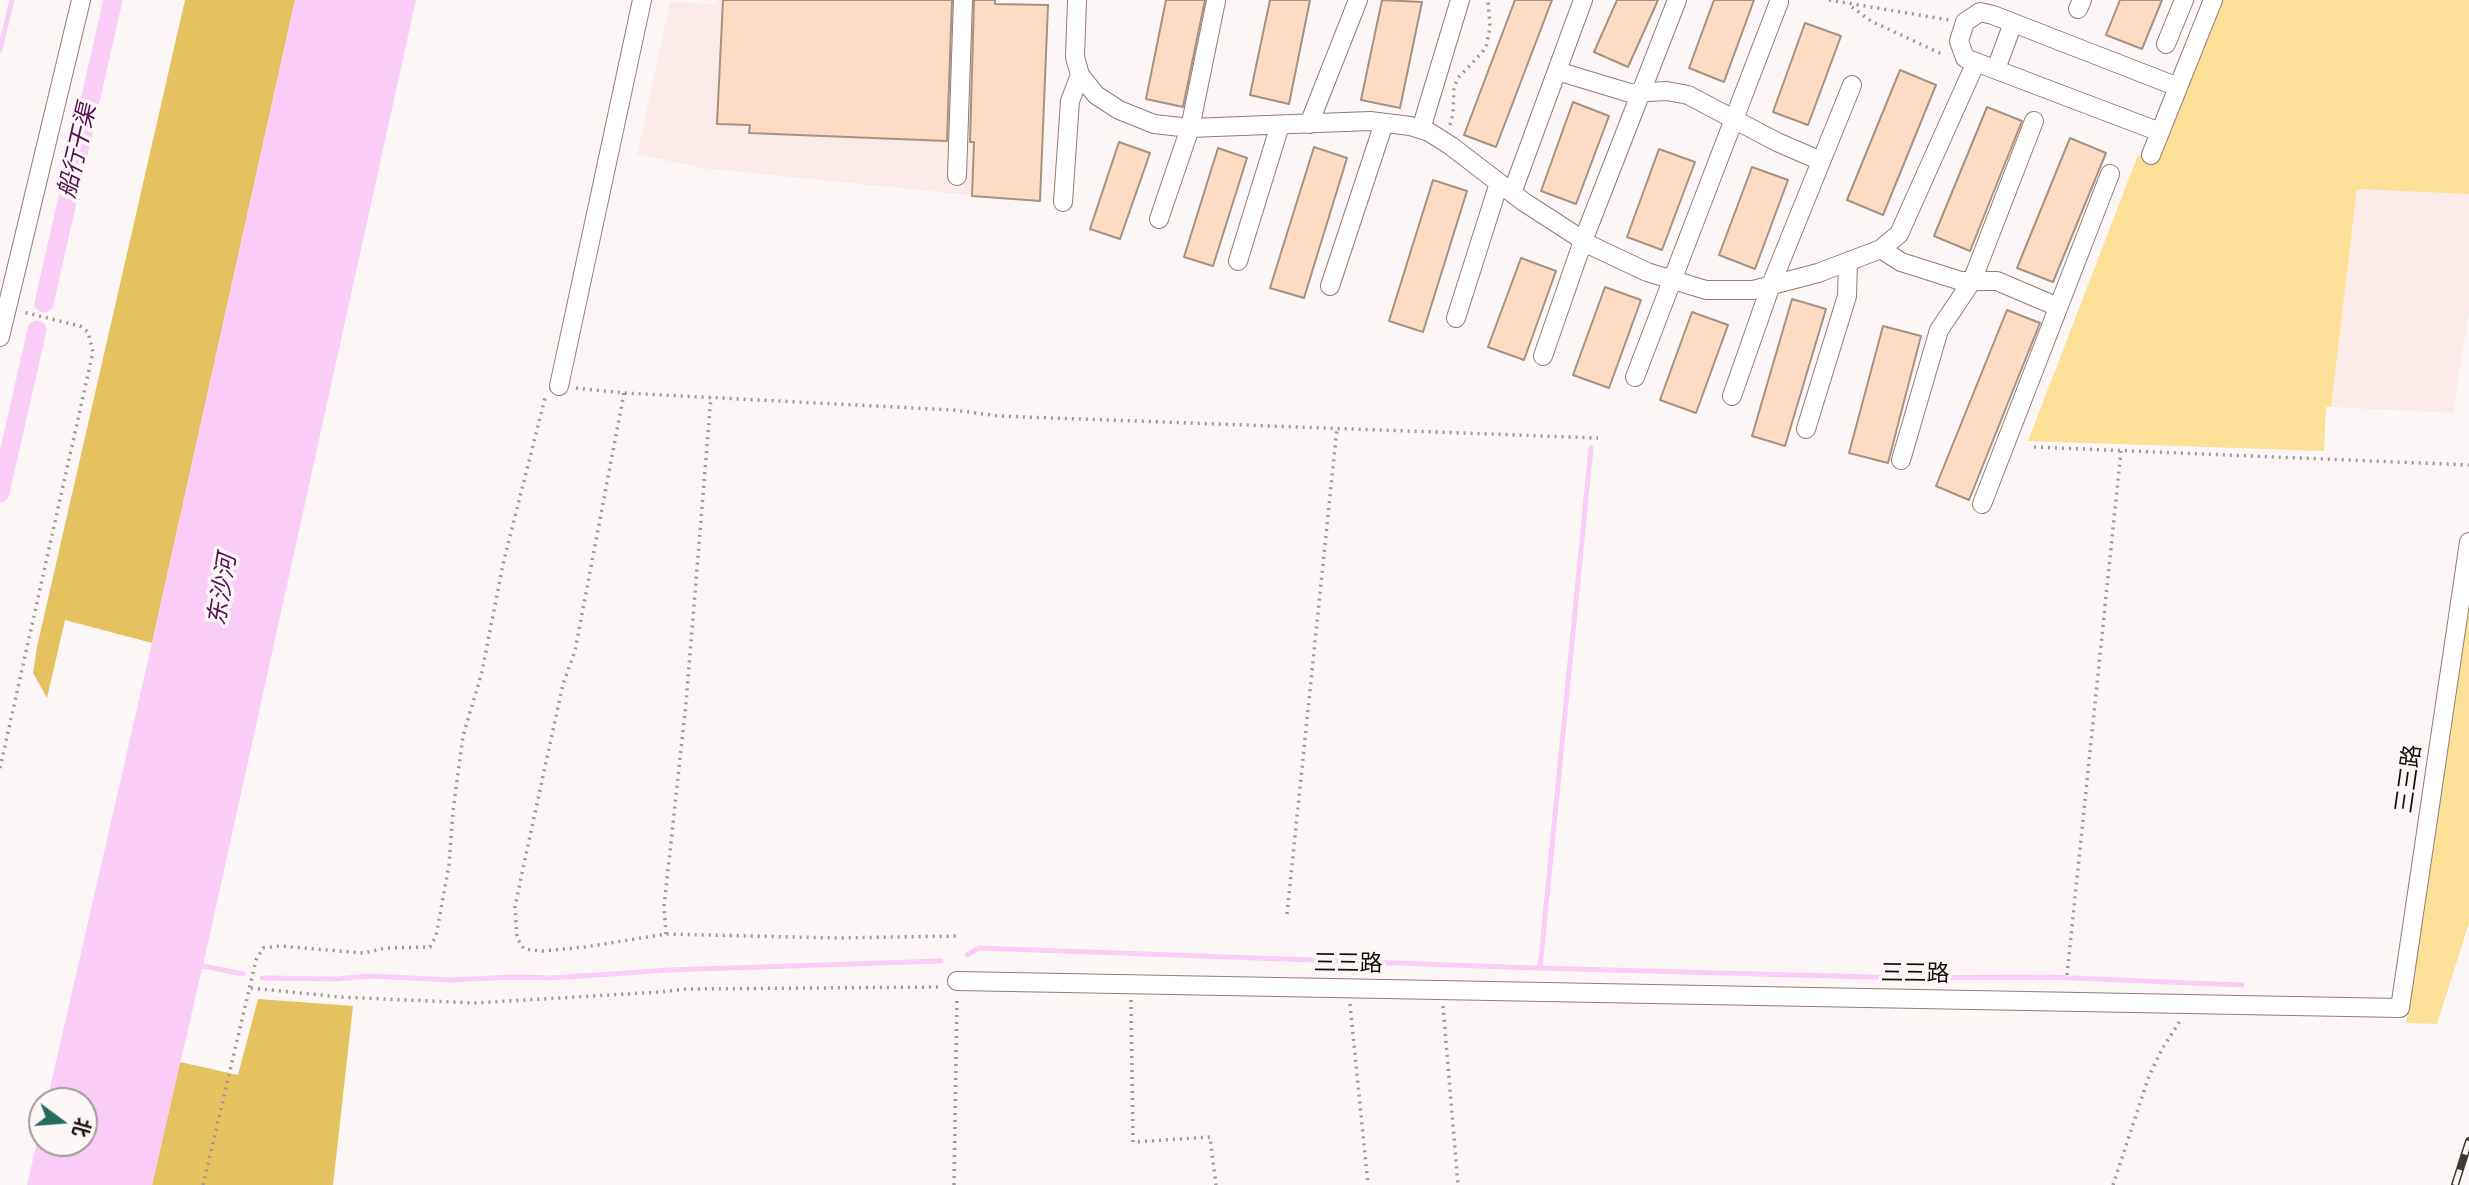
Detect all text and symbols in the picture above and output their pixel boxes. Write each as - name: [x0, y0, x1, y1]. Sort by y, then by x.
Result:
- water label: 船行干渠: [53, 101, 103, 201]
- water label: 东沙河: [203, 552, 243, 628]
- street label: 三三路: [2391, 743, 2427, 815]
- street label: 三三路: [1313, 950, 1383, 978]
- street label: 三三路: [1880, 960, 1950, 988]
- north arrow: [28, 1087, 98, 1157]
- text: 北: [68, 1115, 94, 1139]

